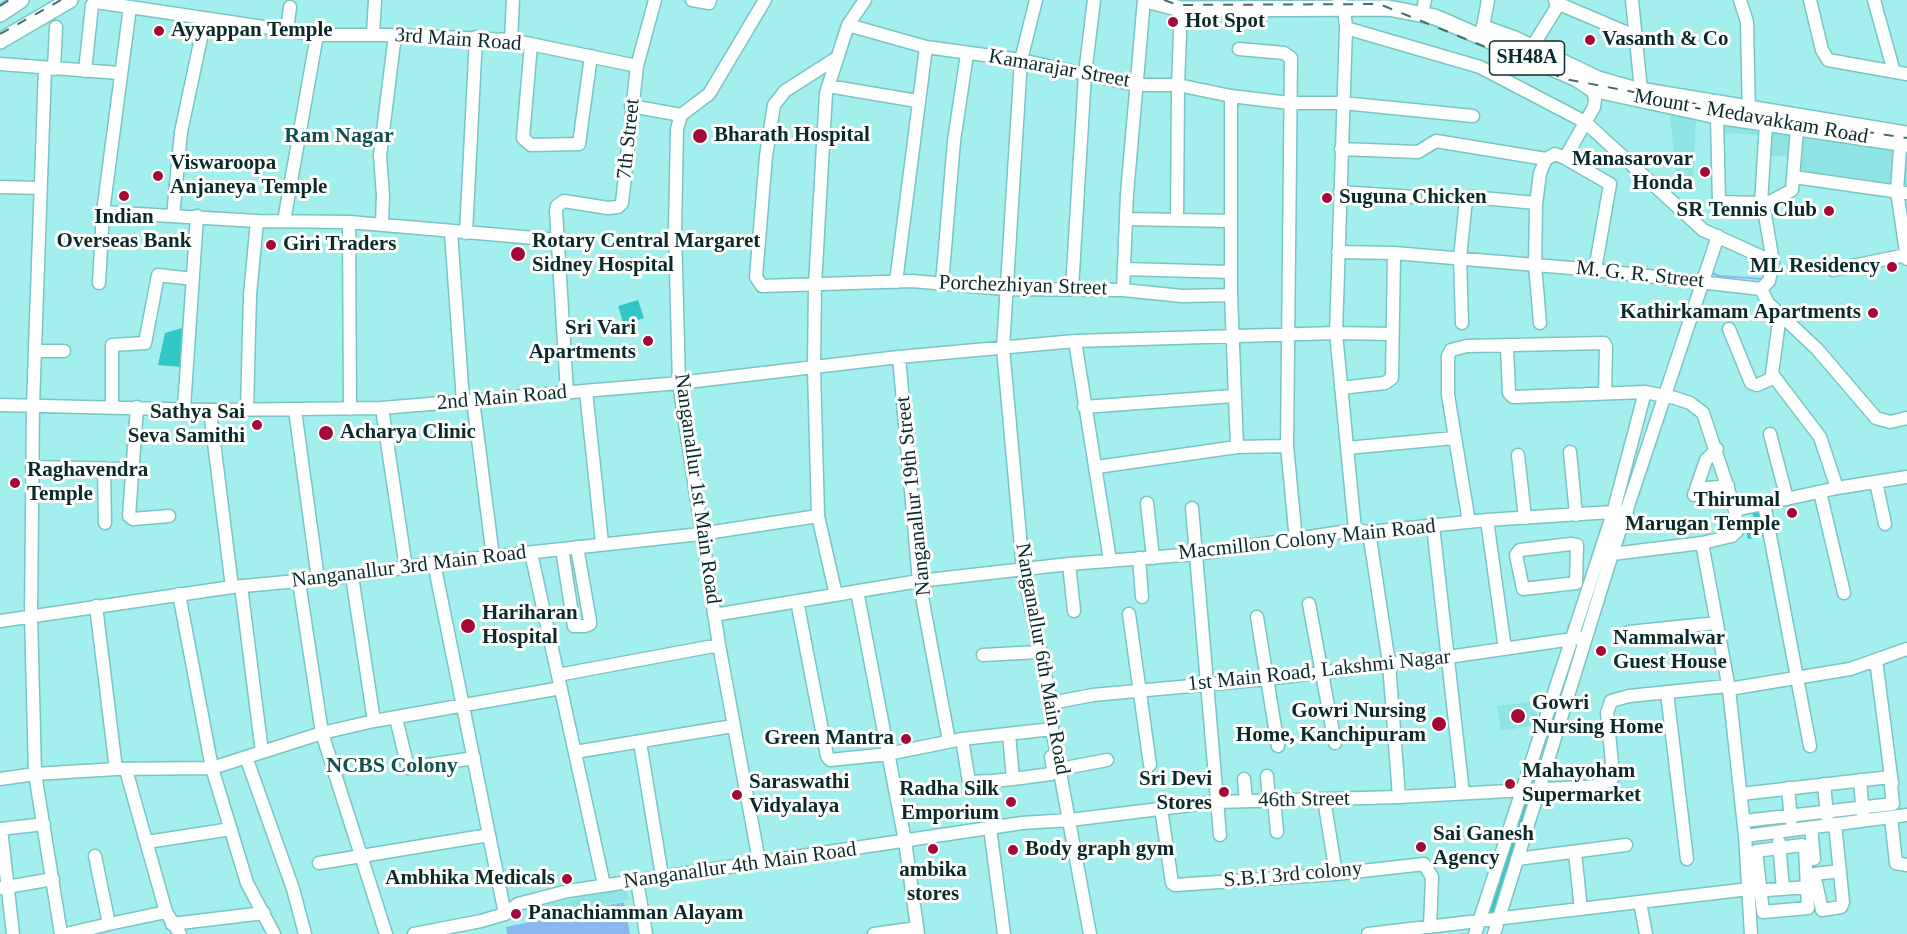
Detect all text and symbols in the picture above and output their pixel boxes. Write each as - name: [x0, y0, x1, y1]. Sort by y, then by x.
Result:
- place label: Hot Spot: [1185, 9, 1276, 35]
- marker: Hot Spot: [1166, 15, 1180, 29]
- place label: Ayyappan Temple: [171, 18, 356, 44]
- street label: 3rd Main Road: [385, 22, 531, 58]
- marker: Ayyappan Temple: [152, 24, 166, 38]
- place label: Vasanth & Co: [1602, 27, 1741, 53]
- marker: Vasanth & Co: [1583, 33, 1597, 47]
- road number: SH48A: [1490, 41, 1564, 75]
- street label: Kamarajar Street: [975, 42, 1143, 96]
- street label: Mount - Medavakkam Road: [1615, 81, 1887, 153]
- street label: 7th Street: [611, 90, 647, 188]
- district label: Ram Nagar: [277, 123, 401, 149]
- place label: Bharath Hospital: [714, 123, 892, 149]
- marker: Bharath Hospital: [691, 127, 709, 145]
- place label: Manasarovar Honda: [1555, 147, 1693, 197]
- place label: Viswaroopa Anjaneya Temple: [170, 151, 349, 201]
- marker: Manasarovar Honda: [1698, 165, 1712, 179]
- marker: Viswaroopa Anjaneya Temple: [151, 169, 165, 183]
- place label: Suguna Chicken: [1339, 185, 1507, 211]
- marker: Indian Overseas Bank: [117, 189, 131, 203]
- marker: Suguna Chicken: [1320, 191, 1334, 205]
- place label: SR Tennis Club: [1666, 198, 1817, 224]
- marker: SR Tennis Club: [1822, 204, 1836, 218]
- place label: Indian Overseas Bank: [46, 205, 202, 255]
- place label: Rotary Central Margaret Sidney Hospital: [532, 229, 788, 279]
- place label: Giri Traders: [283, 232, 405, 258]
- marker: Giri Traders: [264, 238, 278, 252]
- marker: Rotary Central Margaret Sidney Hospital: [509, 245, 527, 263]
- place label: ML Residency: [1738, 254, 1880, 280]
- street label: M. G. R. Street: [1569, 255, 1711, 295]
- marker: ML Residency: [1885, 260, 1899, 274]
- street label: Porchezhiyan Street: [925, 270, 1121, 302]
- place label: Kathirkamam Apartments: [1585, 300, 1861, 326]
- marker: Kathirkamam Apartments: [1866, 306, 1880, 320]
- place label: Sri Vari Apartments: [511, 316, 636, 366]
- marker: Sri Vari Apartments: [641, 334, 655, 348]
- street label: Nanganallur 1st Main Road: [666, 354, 728, 624]
- street label: Nanganallur 19th Street: [889, 377, 939, 615]
- street label: 2nd Main Road: [427, 379, 577, 417]
- place label: Sathya Sai Seva Samithi: [111, 400, 245, 450]
- marker: Sathya Sai Seva Samithi: [250, 418, 264, 432]
- place label: Acharya Clinic: [340, 420, 489, 446]
- marker: Acharya Clinic: [317, 424, 335, 442]
- place label: Raghavendra Temple: [27, 458, 167, 508]
- marker: Raghavendra Temple: [8, 476, 22, 490]
- place label: Thirumal Marugan Temple: [1603, 488, 1780, 538]
- marker: Thirumal Marugan Temple: [1785, 506, 1799, 520]
- street label: Macmillon Colony Main Road: [1163, 513, 1451, 567]
- street label: Nanganallur 6th Main Road: [1006, 523, 1078, 795]
- street label: Nanganallur 3rd Main Road: [273, 538, 545, 596]
- place label: Hariharan Hospital: [482, 601, 589, 651]
- marker: Hariharan Hospital: [459, 617, 477, 635]
- place label: Nammalwar Guest House: [1613, 626, 1745, 676]
- street label: 1st Main Road, Lakshmi Nagar: [1169, 643, 1469, 699]
- marker: Nammalwar Guest House: [1594, 644, 1608, 658]
- place label: Gowri Nursing Home: [1532, 691, 1684, 741]
- place label: Gowri Nursing Home, Kanchipuram: [1211, 699, 1426, 749]
- marker: Gowri Nursing Home: [1509, 707, 1527, 725]
- marker: Gowri Nursing Home, Kanchipuram: [1430, 715, 1448, 733]
- place label: Green Mantra: [748, 726, 894, 752]
- marker: Green Mantra: [899, 732, 913, 746]
- district label: NCBS Colony: [322, 753, 462, 779]
- place label: Mahayoham Supermarket: [1522, 759, 1660, 809]
- place label: Sri Devi Stores: [1133, 767, 1212, 817]
- place label: Saraswathi Vidyalaya: [749, 770, 865, 820]
- place label: Radha Silk Emporium: [890, 777, 999, 827]
- marker: Mahayoham Supermarket: [1503, 777, 1517, 791]
- marker: Sri Devi Stores: [1217, 785, 1231, 799]
- street label: 46th Street: [1249, 786, 1359, 814]
- marker: Saraswathi Vidyalaya: [730, 788, 744, 802]
- marker: Radha Silk Emporium: [1004, 795, 1018, 809]
- place label: Sai Ganesh Agency: [1433, 822, 1547, 872]
- street label: Nanganallur 4th Main Road: [604, 835, 876, 897]
- place label: Body graph gym: [1025, 837, 1196, 863]
- marker: Sai Ganesh Agency: [1414, 840, 1428, 854]
- marker: ambika stores: [926, 842, 940, 856]
- marker: Body graph gym: [1006, 843, 1020, 857]
- street label: S.B.I 3rd colony: [1216, 856, 1370, 894]
- place label: ambika stores: [894, 858, 972, 908]
- place label: Ambhika Medicals: [363, 866, 555, 892]
- marker: Ambhika Medicals: [560, 872, 574, 886]
- place label: Panachiamman Alayam: [528, 901, 776, 927]
- marker: Panachiamman Alayam: [509, 907, 523, 921]

